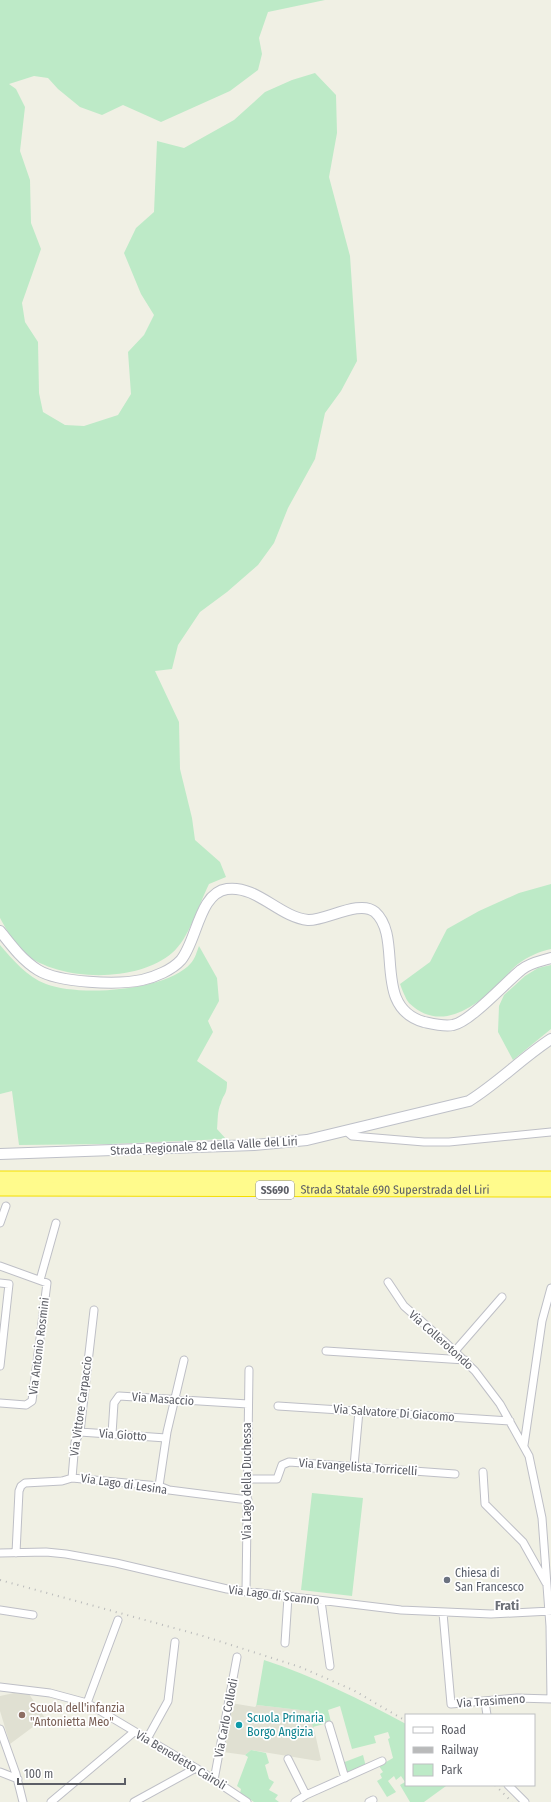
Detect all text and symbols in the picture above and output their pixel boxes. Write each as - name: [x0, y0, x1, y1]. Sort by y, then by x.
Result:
- street label: Strada Regionale 82 della Valle del Liri: [110, 1134, 298, 1158]
- road number: SS690: [256, 1181, 294, 1199]
- street label: Strada Statale 690 Superstrada del Liri: [300, 1183, 490, 1197]
- street label: Via Antonio Rosmini: [26, 1296, 52, 1396]
- street label: Via Collerotondo: [406, 1308, 476, 1372]
- street label: Via Vittore Carpaccio: [67, 1355, 95, 1457]
- street label: Via Masaccio: [131, 1390, 195, 1408]
- street label: Via Salvatore Di Giacomo: [333, 1402, 455, 1424]
- street label: Via Lago della Duchessa: [240, 1422, 254, 1540]
- street label: Via Giotto: [99, 1426, 147, 1444]
- street label: Via Evangelista Torricelli: [298, 1456, 418, 1478]
- street label: Via Lago di Lesina: [80, 1471, 168, 1497]
- place label: Chiesa di San Francesco: [455, 1566, 524, 1594]
- marker: Chiesa di San Francesco: [442, 1575, 452, 1585]
- street label: Via Lago di Scanno: [228, 1582, 320, 1608]
- district label: Frati: [495, 1598, 519, 1613]
- street label: Via Carlo Collodi: [211, 1677, 241, 1759]
- street label: Via Trasimeno: [456, 1692, 526, 1710]
- place label: Scuola dell'infanzia "Antonietta Meo": [30, 1701, 125, 1729]
- marker: Scuola dell'infanzia "Antonietta Meo": [17, 1710, 27, 1720]
- place label: Scuola Primaria Borgo Angizia: [247, 1711, 324, 1739]
- legend: [405, 1714, 535, 1786]
- marker: Scuola Primaria Borgo Angizia: [234, 1720, 244, 1730]
- text: Road: [441, 1723, 466, 1737]
- street label: Via Benedetto Cairoli: [133, 1727, 229, 1793]
- text: Railway: [441, 1743, 479, 1757]
- scale bar: [18, 1760, 125, 1786]
- text: Park: [441, 1763, 463, 1777]
- text: 100 m: [24, 1767, 53, 1781]

